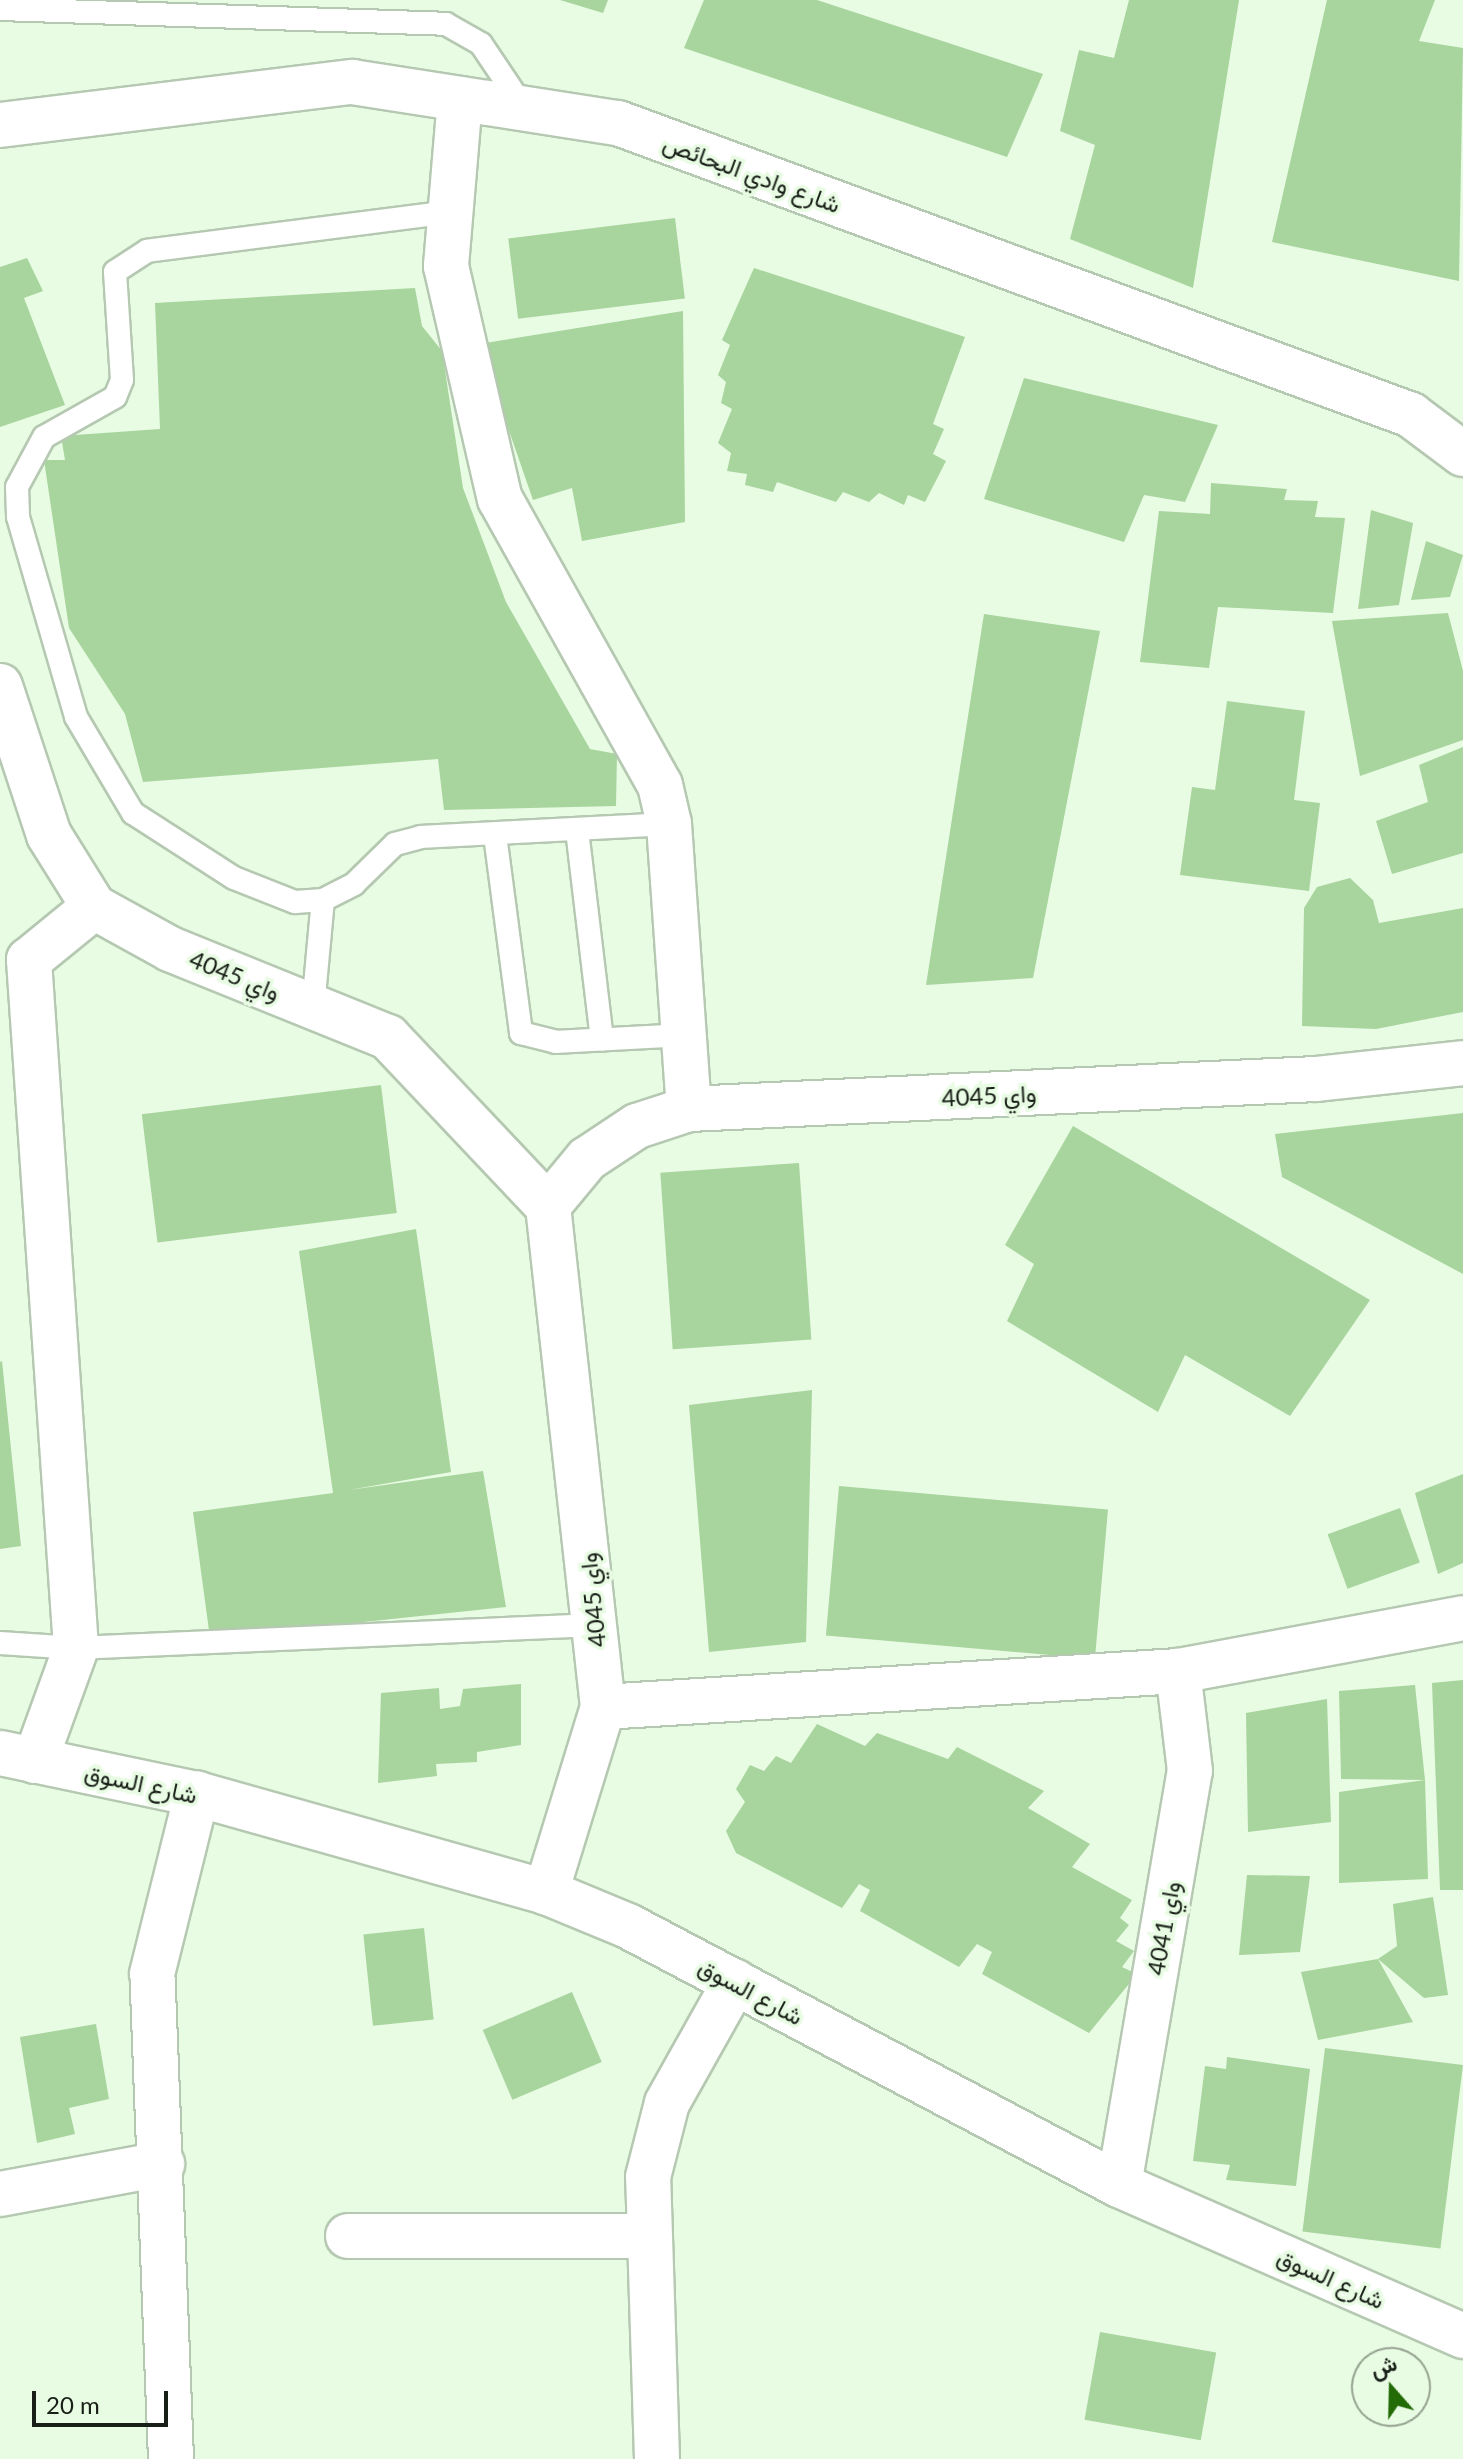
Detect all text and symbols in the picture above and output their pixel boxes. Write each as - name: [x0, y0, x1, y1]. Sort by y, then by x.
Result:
- street label: شارع وادي البحائص: [659, 128, 845, 218]
- street label: واي 4045: [186, 944, 284, 1006]
- street label: واي 4045: [941, 1078, 1037, 1112]
- street label: واي 4045: [573, 1551, 611, 1649]
- street label: شارع السوق: [82, 1757, 200, 1809]
- street label: واي 4041: [1141, 1879, 1185, 1977]
- street label: شارع السوق: [694, 1951, 808, 2031]
- street label: شارع السوق: [1273, 2242, 1389, 2314]
- north arrow: [1351, 2347, 1431, 2427]
- text: ش: [1366, 2349, 1400, 2383]
- scale bar: [36, 2375, 172, 2425]
- text: 20 m: [46, 2390, 100, 2419]

